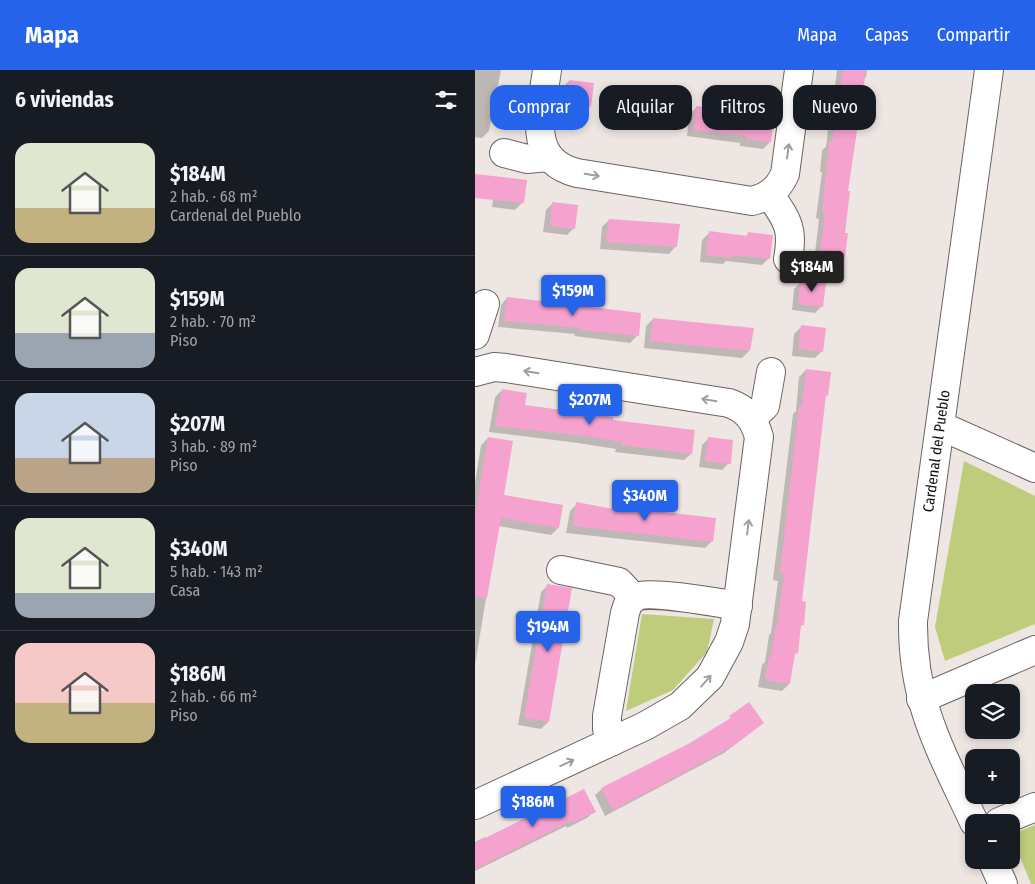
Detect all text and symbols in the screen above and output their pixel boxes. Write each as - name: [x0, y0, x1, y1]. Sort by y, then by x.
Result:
- text: Mapa: [25, 21, 79, 49]
- text: Mapa: [797, 24, 837, 46]
- text: Capas: [865, 24, 909, 46]
- text: Compartir: [937, 24, 1010, 46]
- chip: Comprar: [490, 85, 589, 130]
- chip: Alquilar: [599, 85, 692, 130]
- chip: Filtros: [702, 85, 783, 130]
- chip: Nuevo: [793, 85, 876, 130]
- icon: filters: [432, 86, 460, 114]
- text: 6 viviendas: [15, 87, 114, 113]
- one-way arrow: [783, 143, 793, 159]
- text: $184M: [170, 161, 226, 187]
- icon: home: [55, 163, 115, 223]
- one-way arrow: [584, 171, 600, 181]
- text: 2 hab. · 68 m²: [170, 187, 257, 206]
- text: Cardenal del Pueblo: [170, 206, 301, 225]
- pin: $184M: [777, 250, 847, 293]
- text: $184M: [791, 257, 833, 276]
- pin: $159M: [538, 274, 608, 317]
- text: $159M: [552, 281, 594, 300]
- text: $159M: [170, 286, 225, 312]
- icon: home: [55, 288, 115, 348]
- text: 2 hab. · 70 m²: [170, 312, 256, 331]
- text: Piso: [170, 331, 198, 350]
- one-way arrow: [523, 366, 539, 376]
- pin: $207M: [555, 384, 625, 426]
- street label: Cardenal del Pueblo: [919, 389, 954, 513]
- text: $207M: [569, 390, 611, 409]
- one-way arrow: [701, 394, 717, 404]
- text: $207M: [170, 411, 225, 437]
- icon: home: [55, 413, 115, 473]
- text: 3 hab. · 89 m²: [170, 437, 257, 456]
- text: Piso: [170, 456, 198, 475]
- pin: $340M: [610, 480, 680, 522]
- text: $340M: [623, 486, 667, 505]
- one-way arrow: [743, 520, 753, 536]
- text: $340M: [170, 536, 228, 562]
- icon: home: [55, 538, 115, 598]
- text: 5 hab. · 143 m²: [170, 562, 263, 581]
- text: Casa: [170, 581, 200, 600]
- pin: $194M: [513, 610, 583, 653]
- text: $194M: [527, 617, 569, 636]
- text: $186M: [170, 661, 226, 687]
- icon: home: [55, 663, 115, 723]
- one-way arrow: [700, 675, 711, 688]
- map controls: [965, 684, 1020, 869]
- button: layers: [965, 684, 1020, 739]
- text: 2 hab. · 66 m²: [170, 687, 257, 706]
- text: Piso: [170, 706, 198, 725]
- button: +: [965, 749, 1020, 804]
- one-way arrow: [559, 757, 574, 767]
- pin: $186M: [498, 786, 568, 828]
- text: $186M: [512, 792, 554, 811]
- button: −: [965, 814, 1020, 869]

